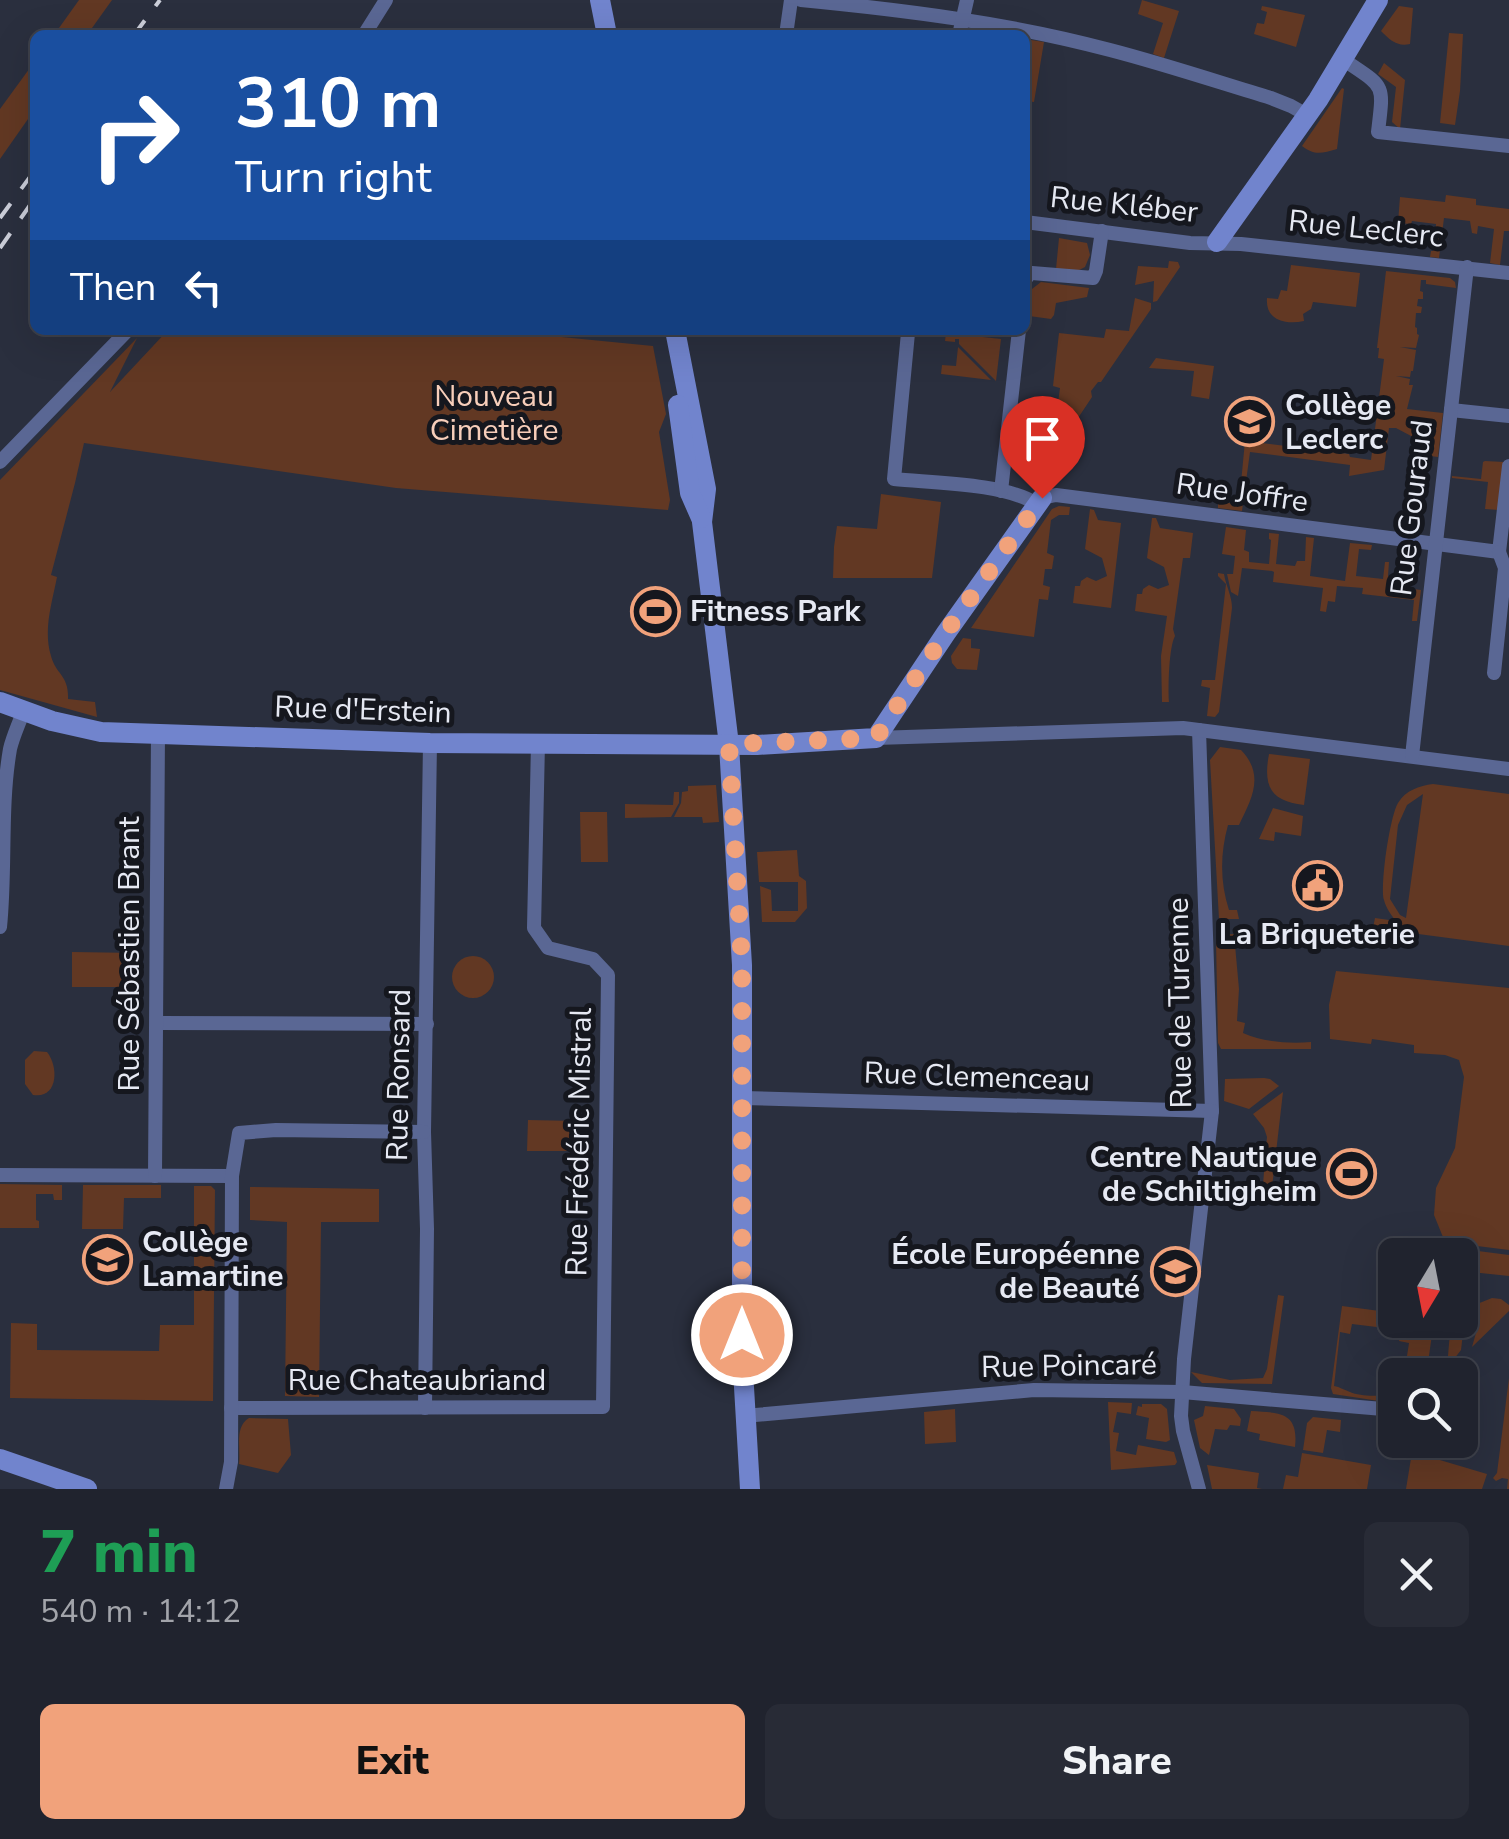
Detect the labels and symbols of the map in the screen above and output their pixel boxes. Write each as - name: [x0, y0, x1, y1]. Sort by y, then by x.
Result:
- street label: Rue Kléber: [1048, 177, 1200, 233]
- street label: Rue Leclerc: [1286, 200, 1446, 258]
- park label: Nouveau Cimetière: [430, 376, 558, 451]
- place label: Collège Leclerc: [1285, 385, 1391, 460]
- pin: [1000, 396, 1085, 499]
- school or university icon: Collège Leclerc: [1224, 396, 1276, 448]
- street label: Rue Gouraud: [1381, 418, 1443, 598]
- street label: Rue Joffre: [1173, 463, 1311, 523]
- sports icon: Fitness Park: [629, 585, 681, 637]
- place label: Fitness Park: [690, 591, 861, 632]
- street label: Rue d'Erstein: [274, 686, 452, 734]
- street label: Rue Sébastien Brant: [109, 816, 150, 1092]
- public building icon: La Briqueterie: [1291, 859, 1343, 911]
- street label: Rue de Turenne: [1158, 897, 1202, 1109]
- place label: La Briqueterie: [1219, 914, 1415, 955]
- street label: Rue Ronsard: [377, 988, 421, 1162]
- street label: Rue Frédéric Mistral: [556, 1007, 602, 1277]
- street label: Rue Clemenceau: [863, 1053, 1091, 1101]
- place label: Centre Nautique de Schiltigheim: [1089, 1137, 1317, 1212]
- sports icon: Centre Nautique de Schiltigheim: [1326, 1148, 1378, 1200]
- place label: Collège Lamartine: [142, 1222, 284, 1297]
- school or university icon: Collège Lamartine: [81, 1233, 133, 1285]
- place label: École Européenne de Beauté: [891, 1234, 1140, 1309]
- north arrow: [1378, 1238, 1478, 1338]
- school or university icon: École Européenne de Beauté: [1149, 1245, 1201, 1297]
- position arrow: [690, 1283, 794, 1387]
- street label: Rue Poincaré: [981, 1344, 1157, 1388]
- street label: Rue Chateaubriand: [288, 1360, 546, 1401]

